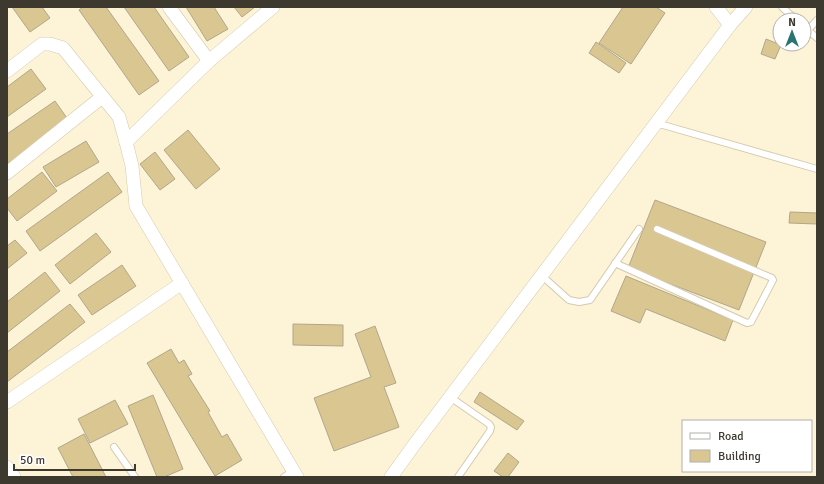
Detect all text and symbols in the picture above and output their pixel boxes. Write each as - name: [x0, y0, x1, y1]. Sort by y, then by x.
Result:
- north arrow: [772, 12, 812, 52]
- text: N: [788, 16, 796, 29]
- legend: [682, 420, 812, 472]
- text: Road: [718, 429, 744, 444]
- scale bar: [14, 446, 135, 472]
- text: Building: [718, 449, 761, 464]
- text: 50 m: [20, 453, 45, 468]

